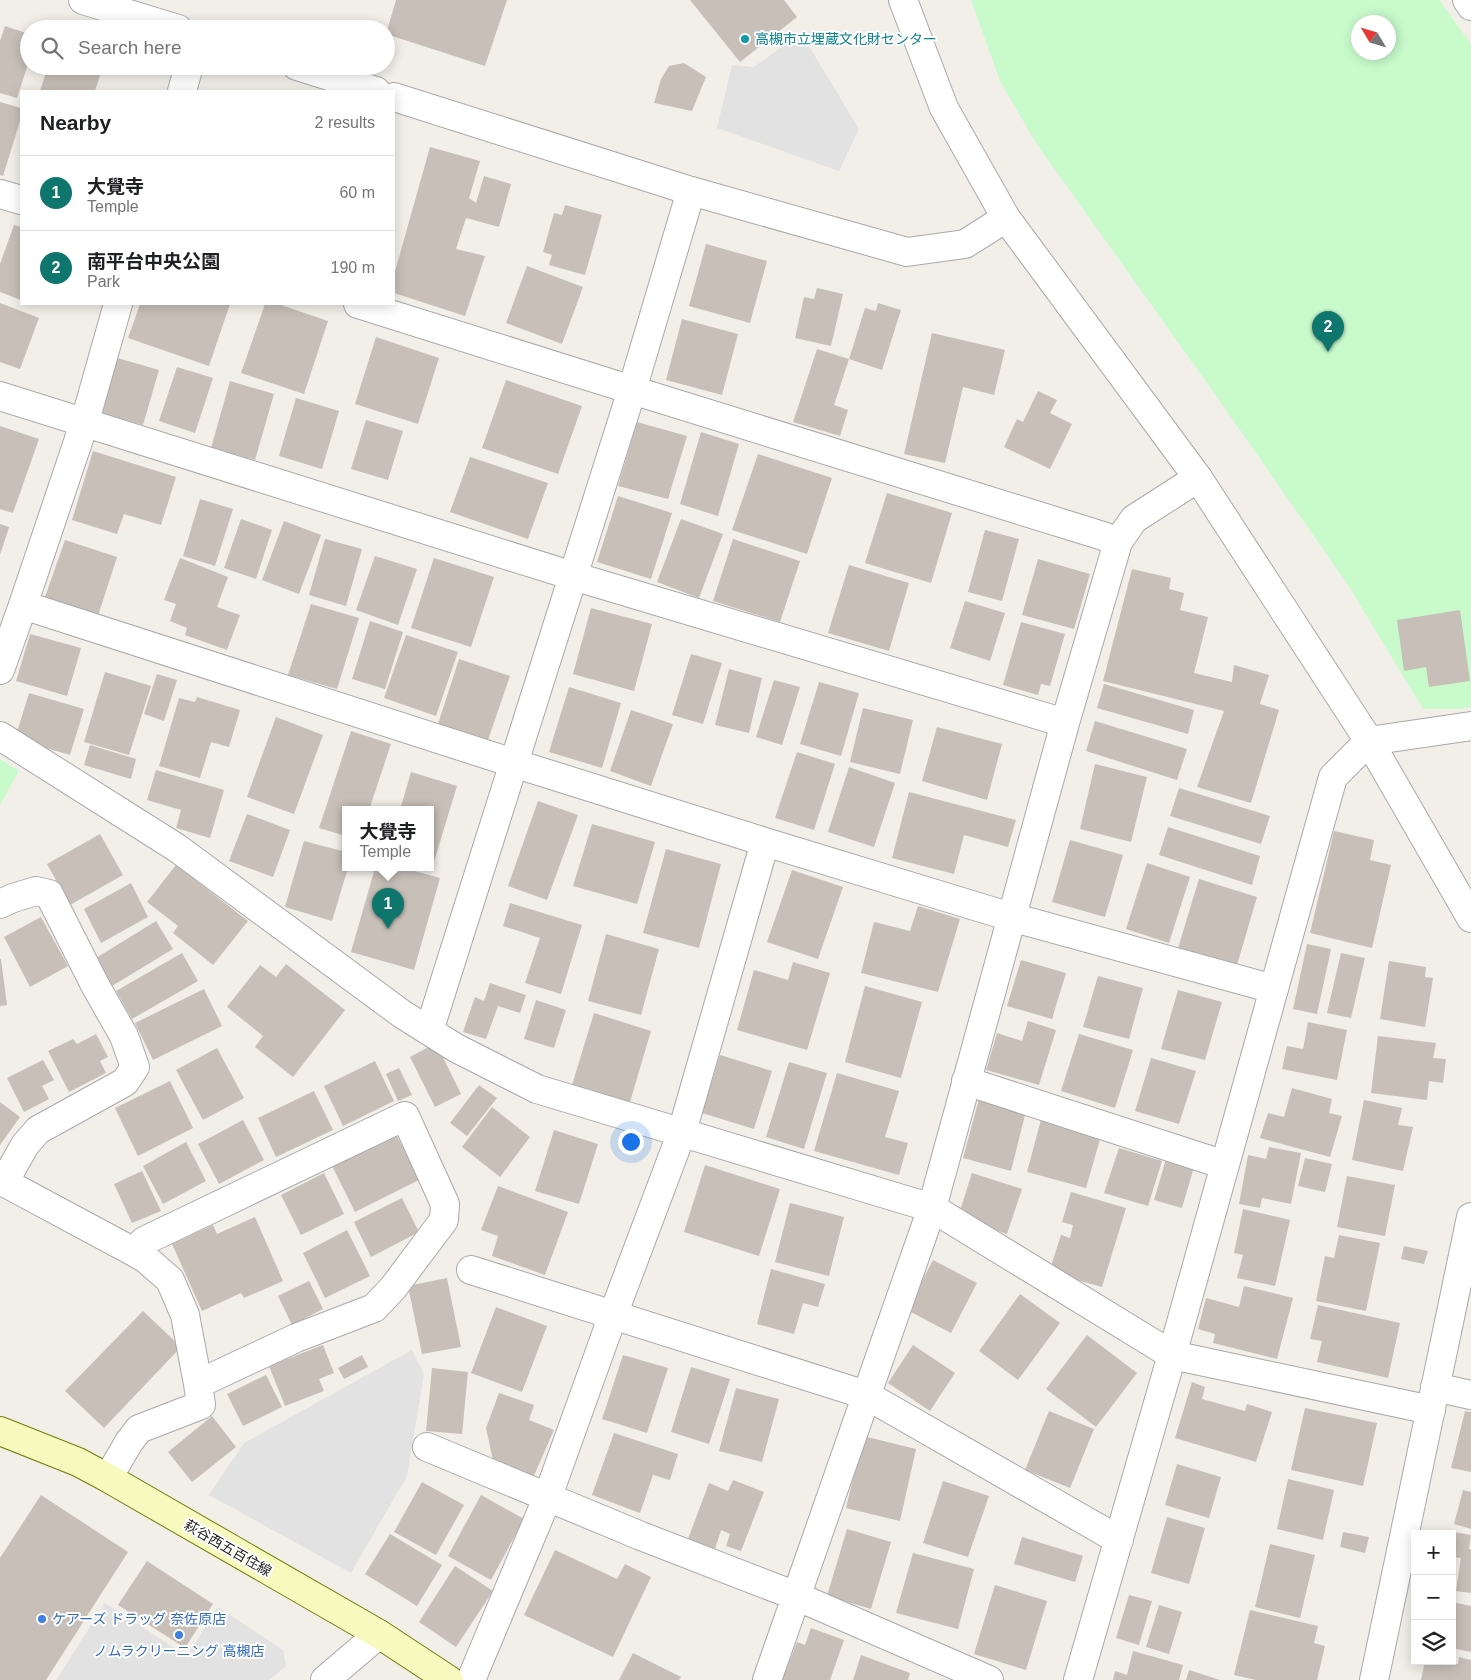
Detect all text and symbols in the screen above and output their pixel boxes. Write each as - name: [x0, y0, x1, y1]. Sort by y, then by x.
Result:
- north arrow: [1351, 15, 1396, 60]
- search box: [20, 20, 395, 75]
- place label: 高槻市立埋蔵文化財センター: [755, 31, 937, 47]
- marker: 高槻市立埋蔵文化財センター: [739, 33, 751, 45]
- icon: search: [38, 34, 66, 62]
- text: Search here: [78, 37, 182, 58]
- text: Nearby: [40, 111, 111, 134]
- text: 2 results: [315, 114, 375, 131]
- text: 大覺寺: [87, 176, 144, 197]
- text: 1: [52, 184, 60, 201]
- text: 60 m: [339, 184, 375, 201]
- text: Temple: [87, 198, 139, 215]
- text: 南平台中央公園: [87, 251, 220, 272]
- text: 2: [52, 259, 60, 276]
- text: 190 m: [331, 259, 375, 276]
- text: Park: [87, 273, 120, 290]
- pin: 2: [1312, 311, 1344, 352]
- popup: [342, 806, 434, 871]
- text: 大覺寺: [359, 821, 417, 842]
- text: Temple: [359, 843, 411, 860]
- pin: 1: [372, 888, 404, 929]
- your location: [618, 1129, 644, 1155]
- street label: 萩谷西五百住線: [182, 1517, 274, 1579]
- map controls: [1411, 1530, 1456, 1665]
- button: +: [1411, 1530, 1456, 1575]
- button: −: [1411, 1575, 1456, 1620]
- place label: ケアーズ ドラッグ 奈佐原店: [52, 1611, 226, 1627]
- marker: ケアーズ ドラッグ 奈佐原店: [36, 1613, 48, 1625]
- button: layers: [1411, 1620, 1456, 1665]
- marker: ノムラクリーニング 高槻店: [173, 1629, 185, 1641]
- place label: ノムラクリーニング 高槻店: [93, 1643, 265, 1659]

